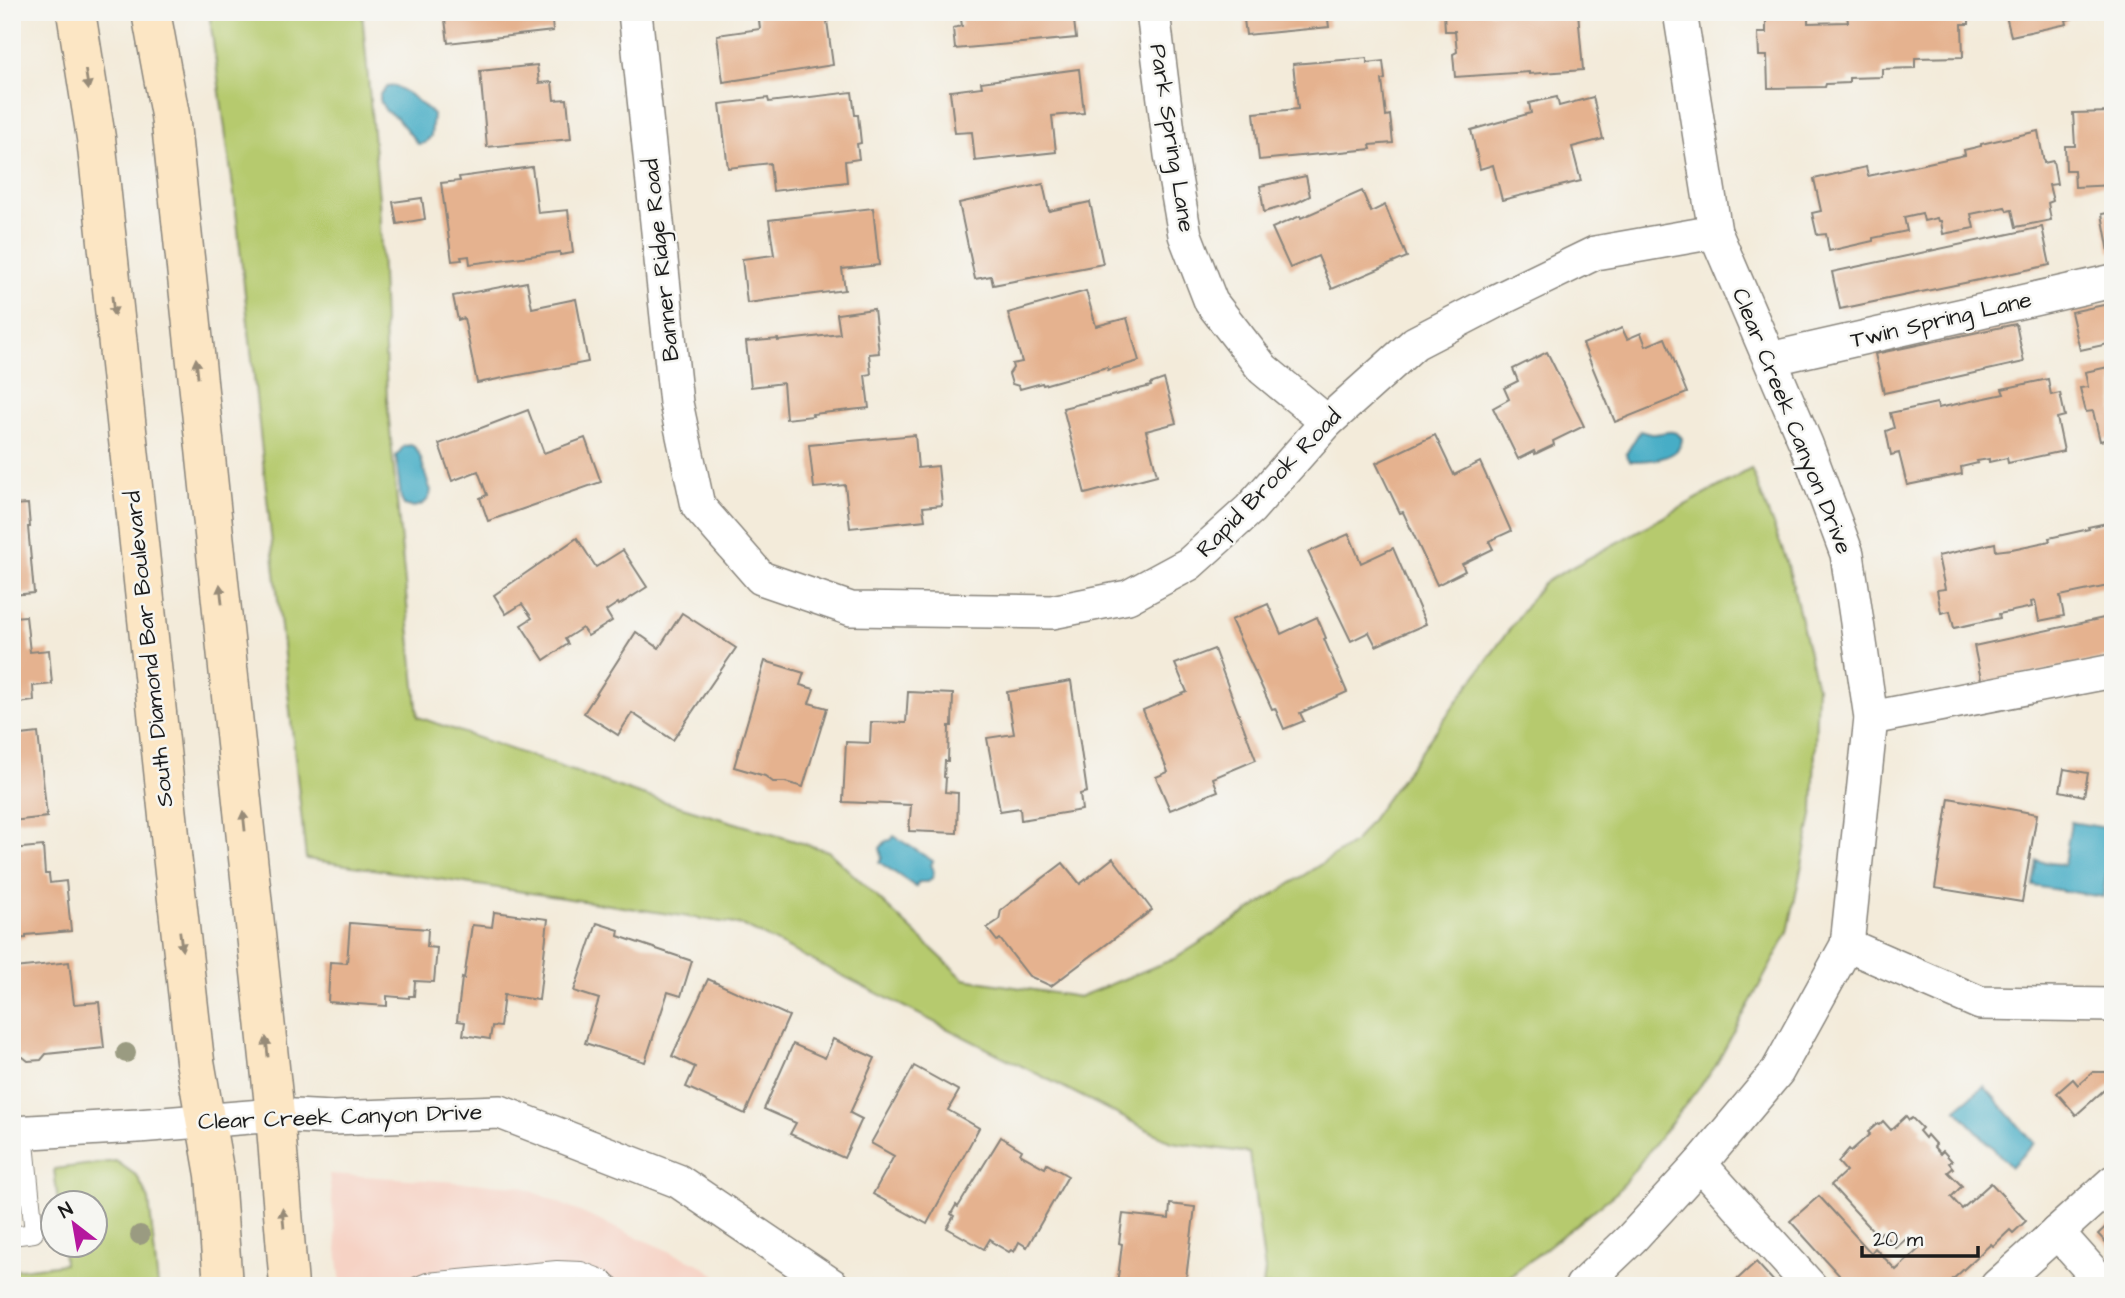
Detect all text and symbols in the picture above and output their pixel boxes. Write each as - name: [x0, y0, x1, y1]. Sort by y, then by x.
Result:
- street label: Park Spring Lane: [1140, 42, 1203, 235]
- one-way arrow: [82, 69, 93, 91]
- street label: Banner Ridge Road: [634, 157, 689, 363]
- street label: Clear Creek Canyon Drive: [1723, 283, 1860, 559]
- street label: Twin Spring Lane: [1847, 284, 2035, 357]
- one-way arrow: [108, 295, 119, 317]
- one-way arrow: [192, 357, 203, 379]
- street label: Rapid Brook Road: [1189, 401, 1349, 565]
- street label: South Diamond Bar Boulevard: [116, 489, 182, 809]
- one-way arrow: [215, 583, 226, 605]
- one-way arrow: [238, 809, 249, 831]
- one-way arrow: [176, 930, 187, 952]
- one-way arrow: [261, 1036, 272, 1058]
- street label: Clear Creek Canyon Drive: [197, 1096, 483, 1139]
- north arrow: [38, 1190, 108, 1260]
- text: N: [54, 1196, 78, 1225]
- one-way arrow: [277, 1207, 288, 1229]
- scale bar: [1862, 1214, 1978, 1258]
- text: 20 m: [1873, 1225, 1924, 1254]

